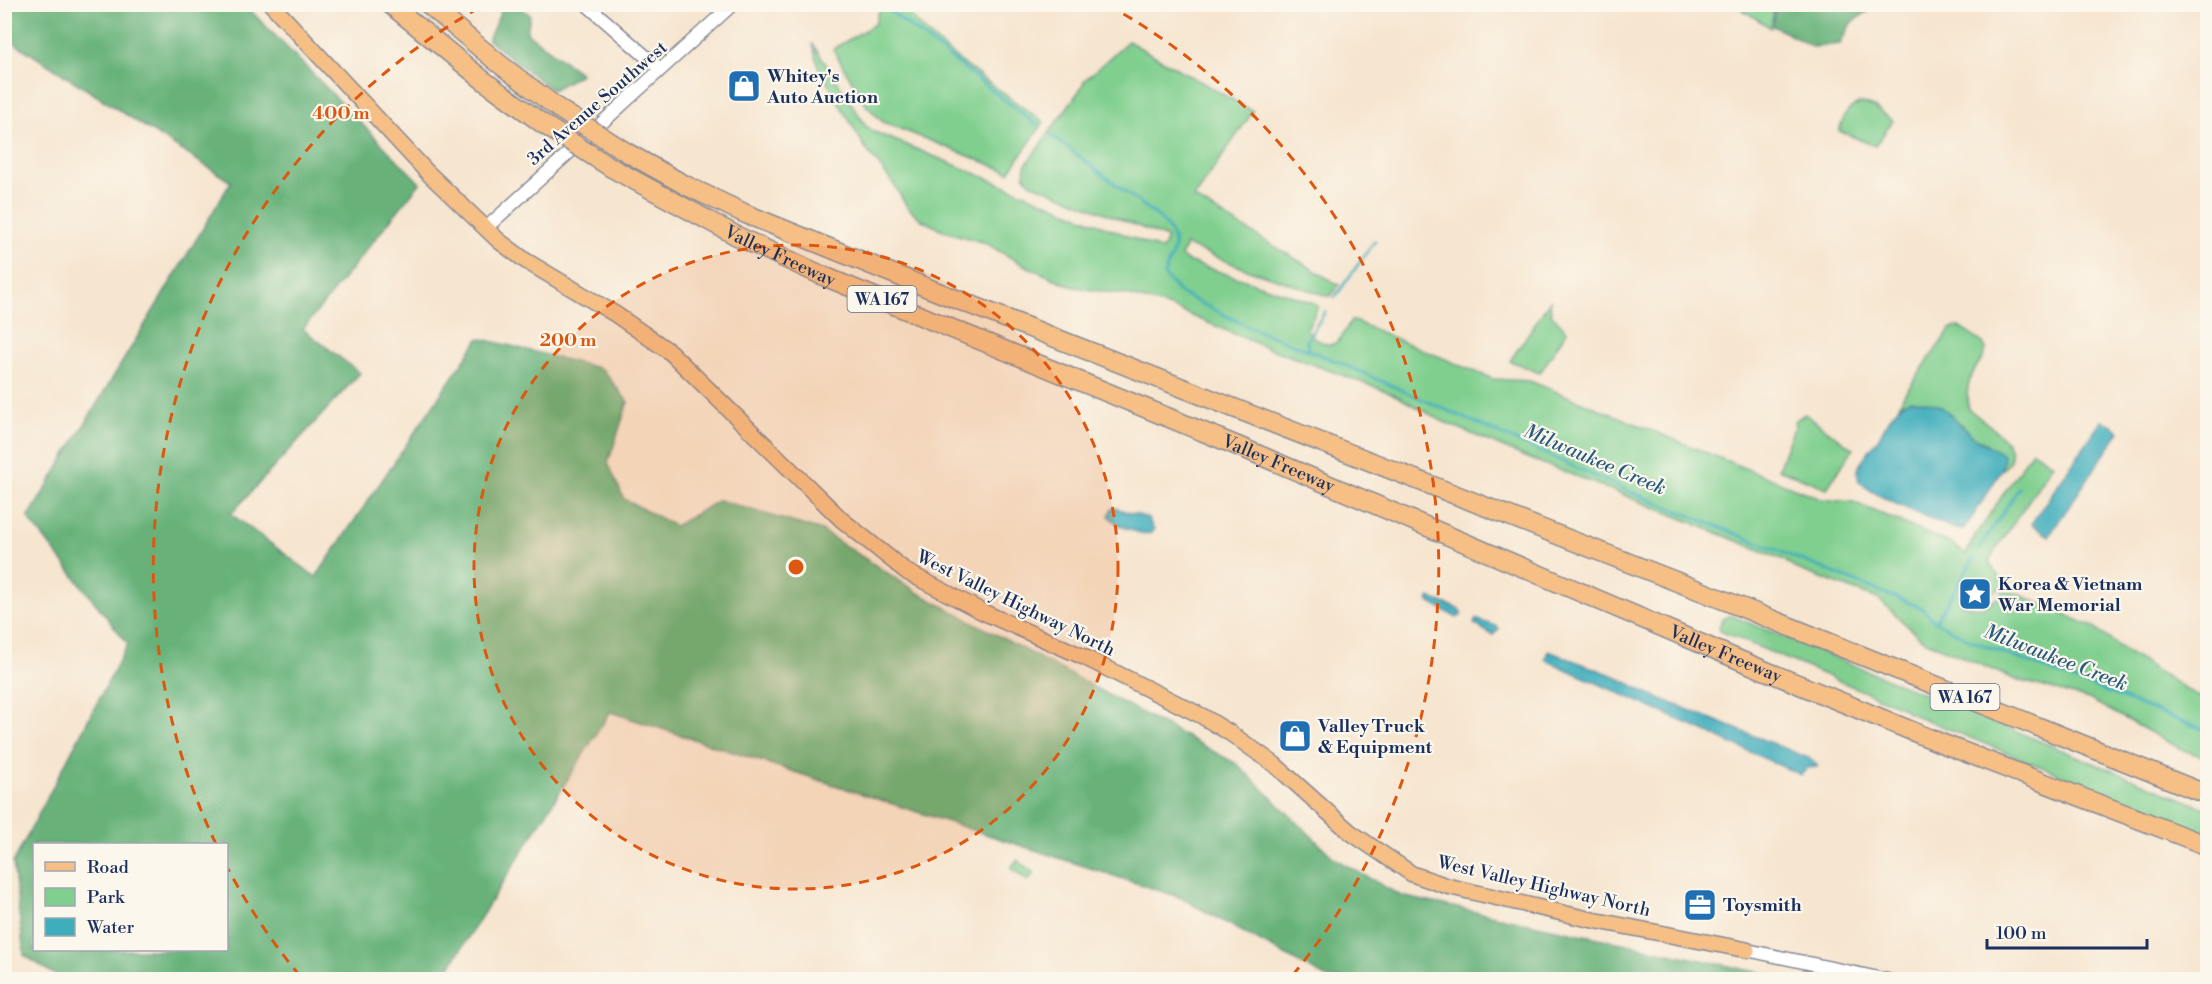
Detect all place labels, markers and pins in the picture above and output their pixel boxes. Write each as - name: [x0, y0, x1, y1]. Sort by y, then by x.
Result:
- place label: Whitey's Auto Auction: [766, 65, 878, 109]
- shop icon: Whitey's Auto Auction: [726, 68, 762, 104]
- centre of rings: [786, 557, 806, 577]
- place label: Korea & Vietnam War Memorial: [1997, 573, 2143, 617]
- place icon: Korea & Vietnam War Memorial: [1957, 576, 1993, 612]
- place label: Valley Truck & Equipment: [1317, 715, 1433, 759]
- shop icon: Valley Truck & Equipment: [1277, 718, 1313, 754]
- office icon: Toysmith: [1682, 887, 1718, 923]
- place label: Toysmith: [1723, 894, 1802, 917]

